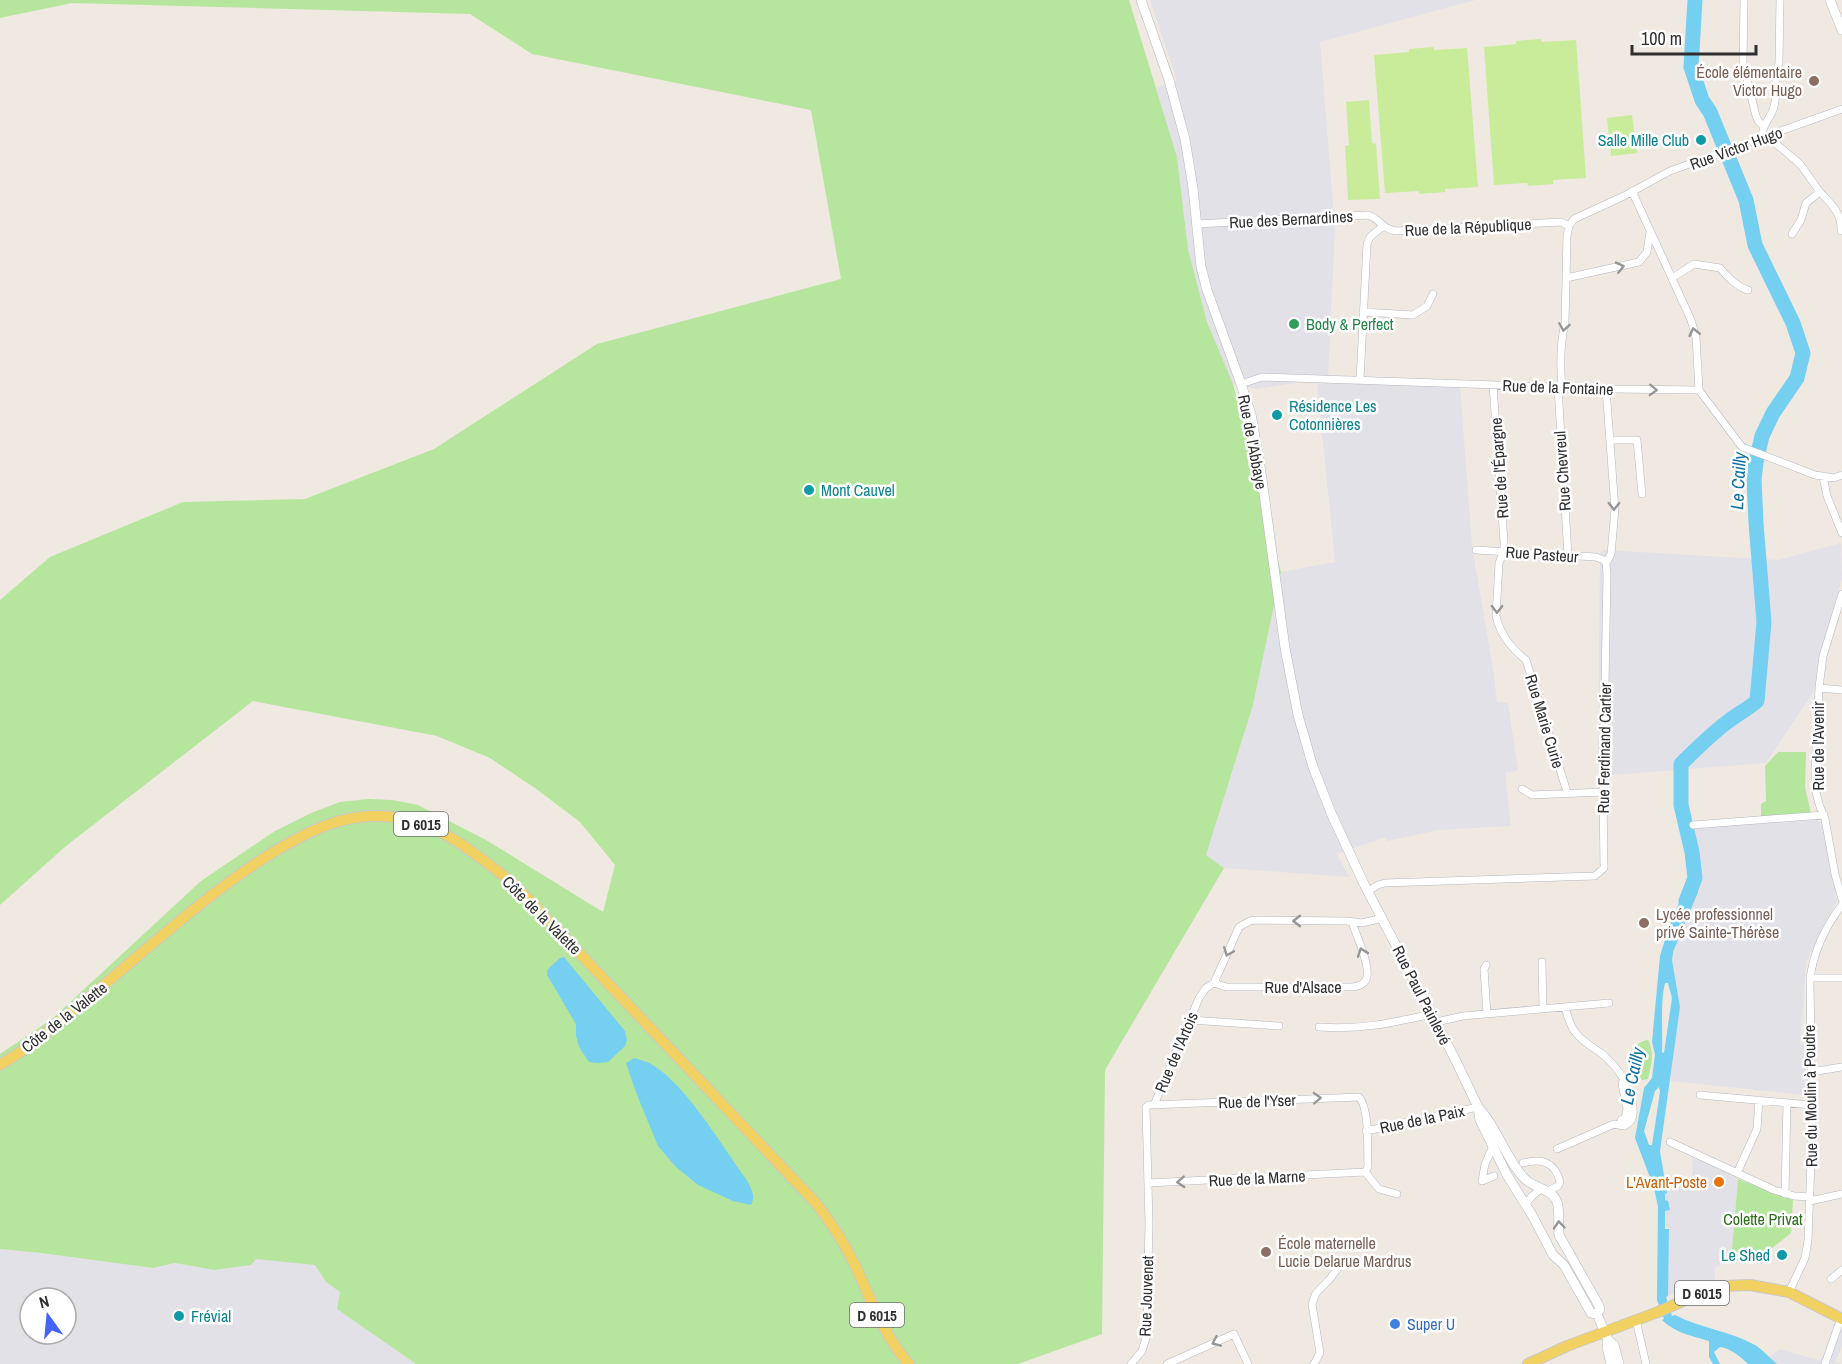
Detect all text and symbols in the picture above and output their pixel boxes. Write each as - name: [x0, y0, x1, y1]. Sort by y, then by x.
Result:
- scale bar: [1632, 18, 1756, 56]
- text: 100 m: [1641, 26, 1682, 51]
- place label: École élémentaire Victor Hugo: [1696, 61, 1802, 101]
- marker: École élémentaire Victor Hugo: [1807, 74, 1821, 88]
- street label: Rue Victor Hugo: [1687, 121, 1785, 175]
- place label: Salle Mille Club: [1598, 129, 1689, 151]
- marker: Salle Mille Club: [1694, 133, 1708, 147]
- street label: Rue des Bernardines: [1229, 205, 1353, 233]
- street label: Rue de la République: [1404, 213, 1532, 241]
- one-way arrow: [1615, 261, 1625, 274]
- place label: Body & Perfect: [1306, 313, 1394, 335]
- marker: Body & Perfect: [1287, 317, 1301, 331]
- one-way arrow: [1558, 323, 1570, 332]
- one-way arrow: [1689, 327, 1702, 337]
- street label: Rue de la Fontaine: [1502, 374, 1614, 400]
- one-way arrow: [1648, 384, 1657, 396]
- street label: Rue de l'Abbaye: [1233, 393, 1273, 491]
- place label: Résidence Les Cotonnières: [1289, 395, 1377, 435]
- marker: Résidence Les Cotonnières: [1270, 408, 1284, 422]
- street label: Rue de l'Épargne: [1485, 417, 1513, 519]
- street label: Rue Chevreul: [1548, 430, 1576, 512]
- water label: Le Cailly: [1724, 450, 1752, 510]
- place label: Mont Cauvel: [821, 479, 895, 501]
- marker: Mont Cauvel: [802, 483, 816, 497]
- one-way arrow: [1608, 502, 1621, 511]
- street label: Rue Pasteur: [1505, 540, 1580, 568]
- one-way arrow: [1491, 604, 1503, 613]
- street label: Rue Marie Curie: [1520, 671, 1570, 771]
- street label: Rue Ferdinand Cartier: [1592, 682, 1616, 813]
- street label: Rue de l'Avenir: [1807, 701, 1829, 791]
- road number: D 6015: [394, 812, 448, 836]
- street label: Côte de la Valette: [498, 871, 586, 959]
- place label: Lycée professionnel privé Sainte-Thérèse: [1656, 903, 1779, 943]
- one-way arrow: [1293, 914, 1302, 927]
- marker: Lycée professionnel privé Sainte-Thérèse: [1637, 916, 1651, 930]
- street label: Rue Paul Painlevé: [1388, 942, 1456, 1048]
- one-way arrow: [1223, 946, 1235, 957]
- one-way arrow: [1356, 947, 1369, 957]
- street label: Rue d'Alsace: [1265, 976, 1341, 998]
- street label: Côte de la Valette: [17, 977, 111, 1057]
- street label: Rue de l'Artois: [1149, 1008, 1203, 1096]
- street label: Rue du Moulin à Poudre: [1798, 1025, 1822, 1167]
- water label: Le Cailly: [1614, 1044, 1651, 1107]
- street label: Rue de l'Yser: [1218, 1089, 1297, 1113]
- one-way arrow: [1313, 1092, 1322, 1105]
- street label: Rue de la Paix: [1378, 1099, 1467, 1139]
- street label: Rue de la Marne: [1208, 1164, 1306, 1192]
- place label: L'Avant-Poste: [1626, 1171, 1707, 1193]
- one-way arrow: [1176, 1175, 1185, 1188]
- marker: L'Avant-Poste: [1712, 1175, 1726, 1189]
- park label: Colette Privat: [1723, 1208, 1803, 1230]
- one-way arrow: [1553, 1220, 1566, 1230]
- place label: École maternelle Lucie Delarue Mardrus: [1278, 1232, 1411, 1272]
- place label: Le Shed: [1721, 1244, 1770, 1266]
- marker: École maternelle Lucie Delarue Mardrus: [1259, 1245, 1273, 1259]
- marker: Le Shed: [1775, 1248, 1789, 1262]
- street label: Rue Jouvenet: [1134, 1255, 1158, 1337]
- road number: D 6015: [1675, 1281, 1729, 1305]
- north arrow: [18, 1286, 78, 1346]
- text: N: [37, 1290, 52, 1313]
- road number: D 6015: [850, 1303, 904, 1327]
- place label: Frévial: [191, 1305, 231, 1327]
- marker: Frévial: [172, 1309, 186, 1323]
- place label: Super U: [1407, 1313, 1455, 1335]
- marker: Super U: [1388, 1317, 1402, 1331]
- one-way arrow: [1211, 1335, 1222, 1347]

